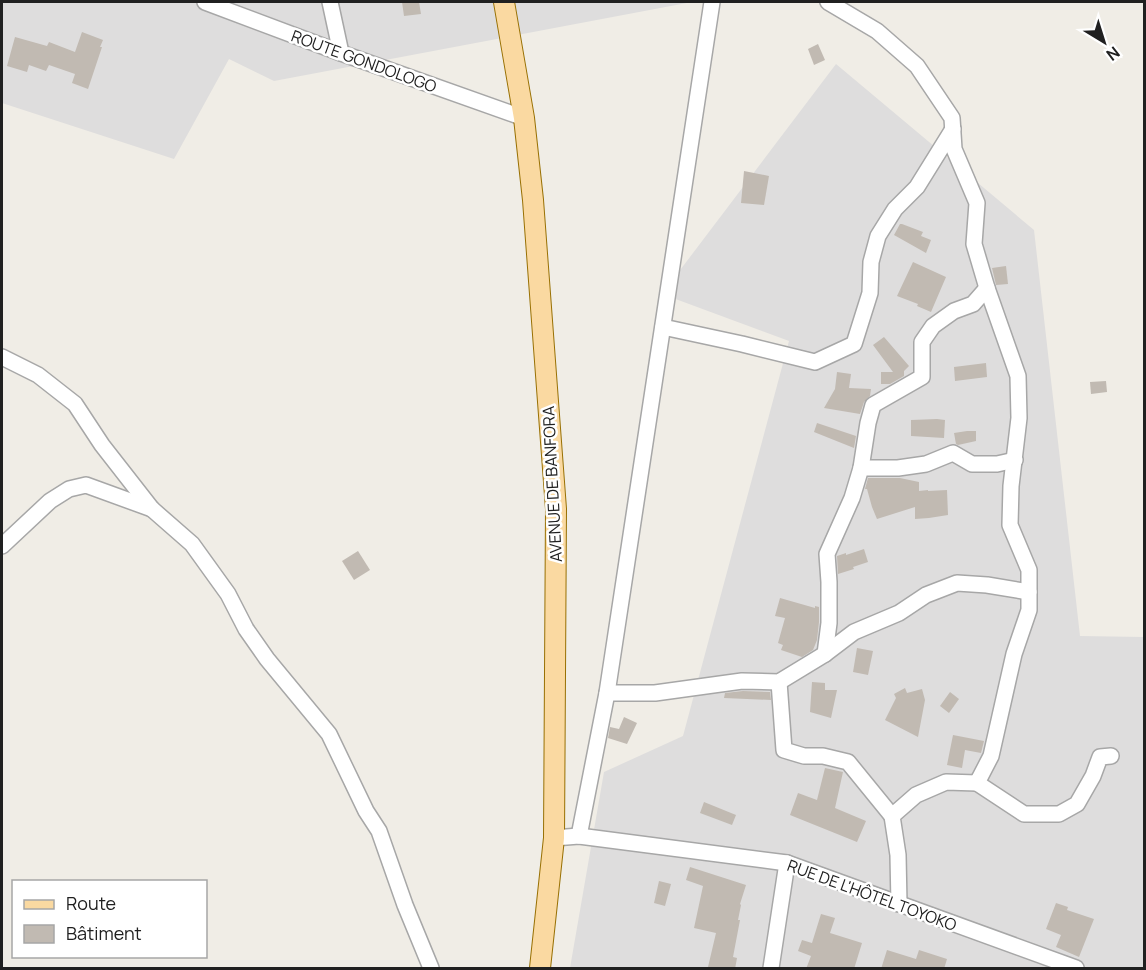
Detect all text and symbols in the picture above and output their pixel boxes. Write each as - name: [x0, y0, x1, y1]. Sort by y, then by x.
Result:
- north arrow: [1074, 12, 1134, 72]
- street label: ROUTE GONDOLOGO: [288, 24, 440, 98]
- text: N: [1102, 42, 1125, 66]
- street label: AVENUE DE BANFORA: [537, 405, 567, 563]
- street label: RUE DE L'HÔTEL TOYOKO: [784, 854, 960, 936]
- legend: [12, 880, 207, 958]
- text: Route: [66, 891, 116, 915]
- text: Bâtiment: [66, 921, 142, 945]

